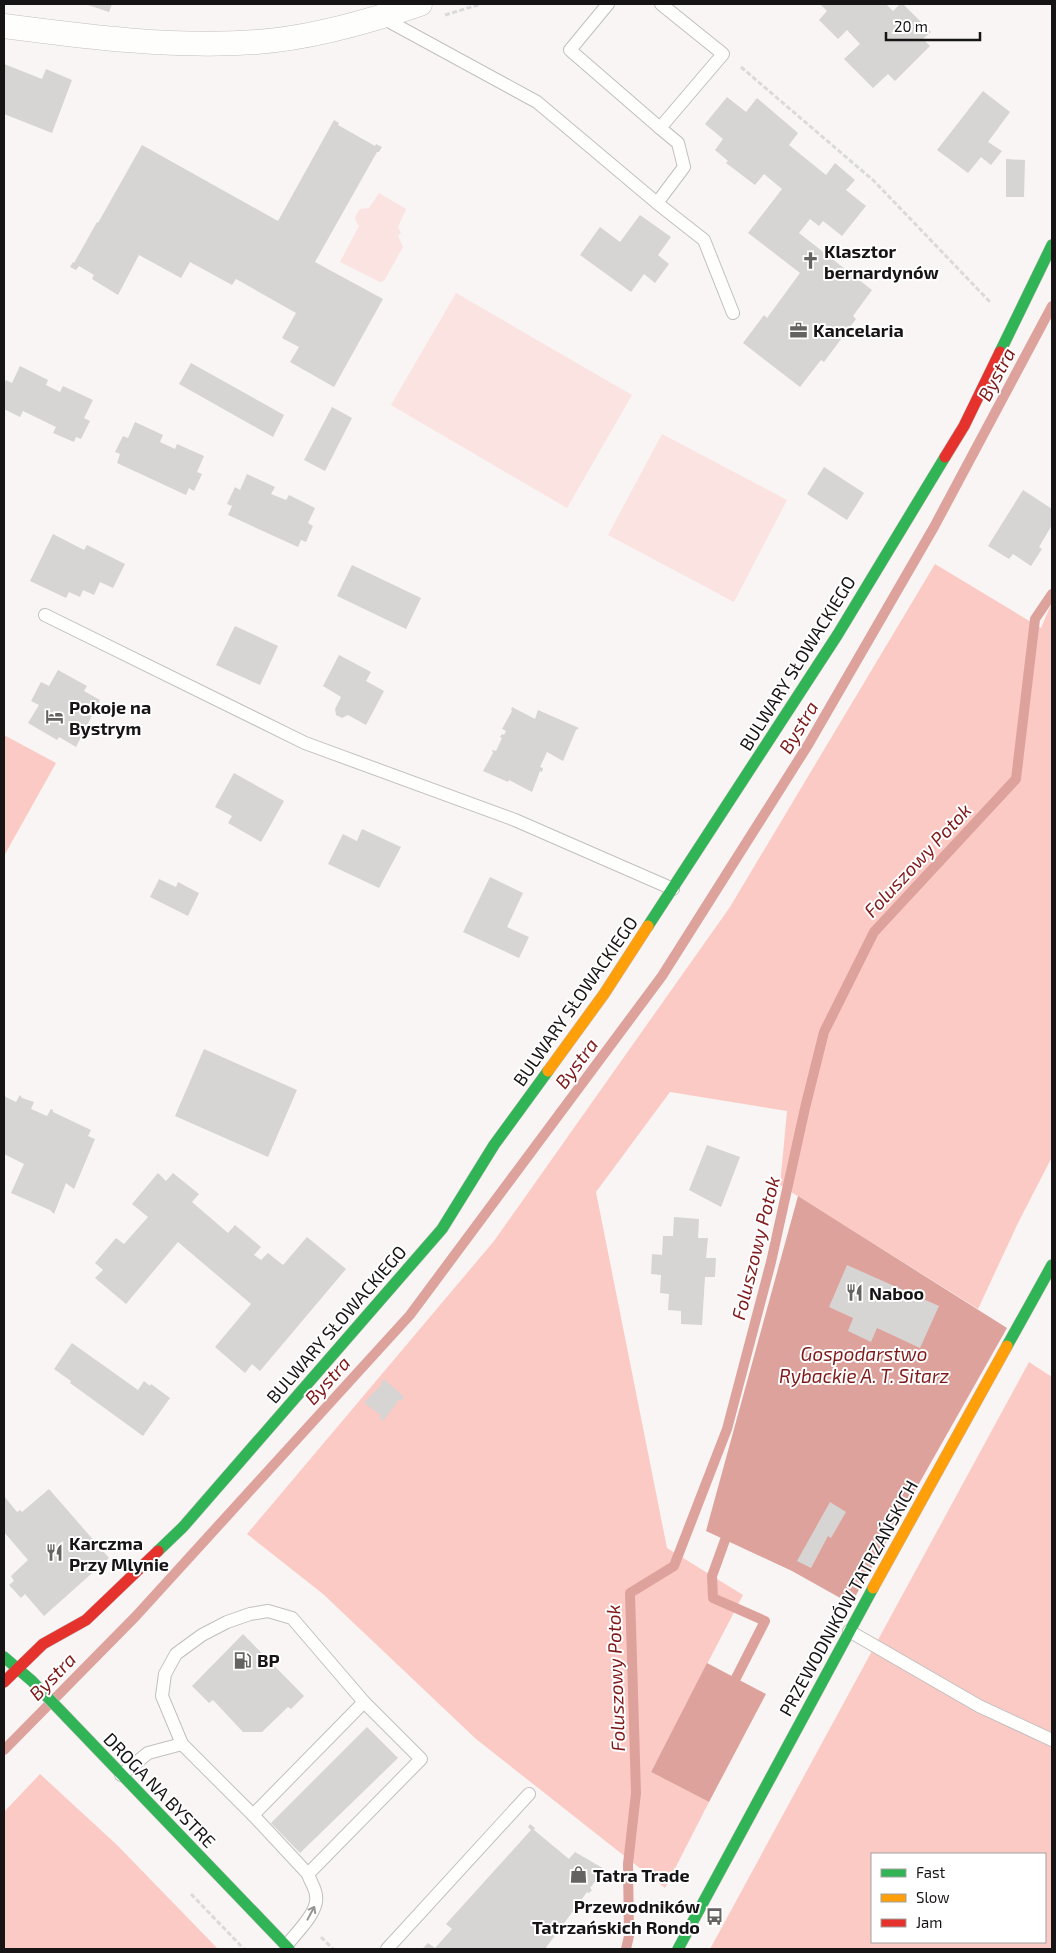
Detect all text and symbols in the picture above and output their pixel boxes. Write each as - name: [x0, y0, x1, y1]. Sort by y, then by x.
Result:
- scale bar: [886, 10, 980, 42]
- text: 20 m: [894, 17, 928, 35]
- place label: Klasztor bernardynów: [824, 240, 939, 283]
- church icon: Klasztor bernardynów: [800, 251, 820, 271]
- place label: Kancelaria: [813, 319, 904, 341]
- office icon: Kancelaria: [789, 320, 809, 340]
- water label: Bystra: [972, 343, 1020, 405]
- street label: BULWARY SŁOWACKIEGO: [734, 572, 860, 754]
- place label: Pokoje na Bystrym: [69, 696, 151, 739]
- water label: Bystra: [773, 697, 823, 758]
- hotel icon: Pokoje na Bystrym: [45, 707, 65, 727]
- water label: Foluszowy Potok: [858, 798, 976, 922]
- street label: BULWARY SŁOWACKIEGO: [508, 912, 642, 1090]
- water label: Bystra: [550, 1033, 603, 1093]
- water label: Foluszowy Potok: [726, 1174, 785, 1322]
- street label: BULWARY SŁOWACKIEGO: [261, 1241, 411, 1407]
- place label: Naboo: [869, 1282, 924, 1304]
- restaurant icon: Naboo: [845, 1283, 865, 1303]
- water label: Gospodarstwo Rybackie A. T. Sitarz: [779, 1342, 949, 1388]
- water label: Bystra: [299, 1351, 355, 1410]
- street label: PRZEWODNIKÓW TATRZAŃSKICH: [774, 1476, 922, 1720]
- place label: Karczma Przy Mlynie: [69, 1532, 169, 1575]
- restaurant icon: Karczma Przy Mlynie: [45, 1543, 65, 1563]
- water label: Foluszowy Potok: [601, 1604, 630, 1752]
- water label: Bystra: [24, 1647, 81, 1705]
- place label: BP: [257, 1649, 280, 1671]
- fuel station icon: BP: [233, 1650, 253, 1670]
- street label: DROGA NA BYSTRE: [99, 1728, 221, 1852]
- legend: [871, 1853, 1046, 1943]
- text: Fast: [916, 1863, 946, 1881]
- place label: Tatra Trade: [593, 1864, 690, 1886]
- shop icon: Tatra Trade: [569, 1865, 589, 1885]
- text: Slow: [916, 1888, 950, 1906]
- place label: Przewodników Tatrzańskich Rondo: [532, 1895, 701, 1938]
- one-way arrow: [306, 1905, 316, 1920]
- bus stop icon: Przewodników Tatrzańskich Rondo: [704, 1906, 724, 1926]
- text: Jam: [916, 1913, 942, 1931]

